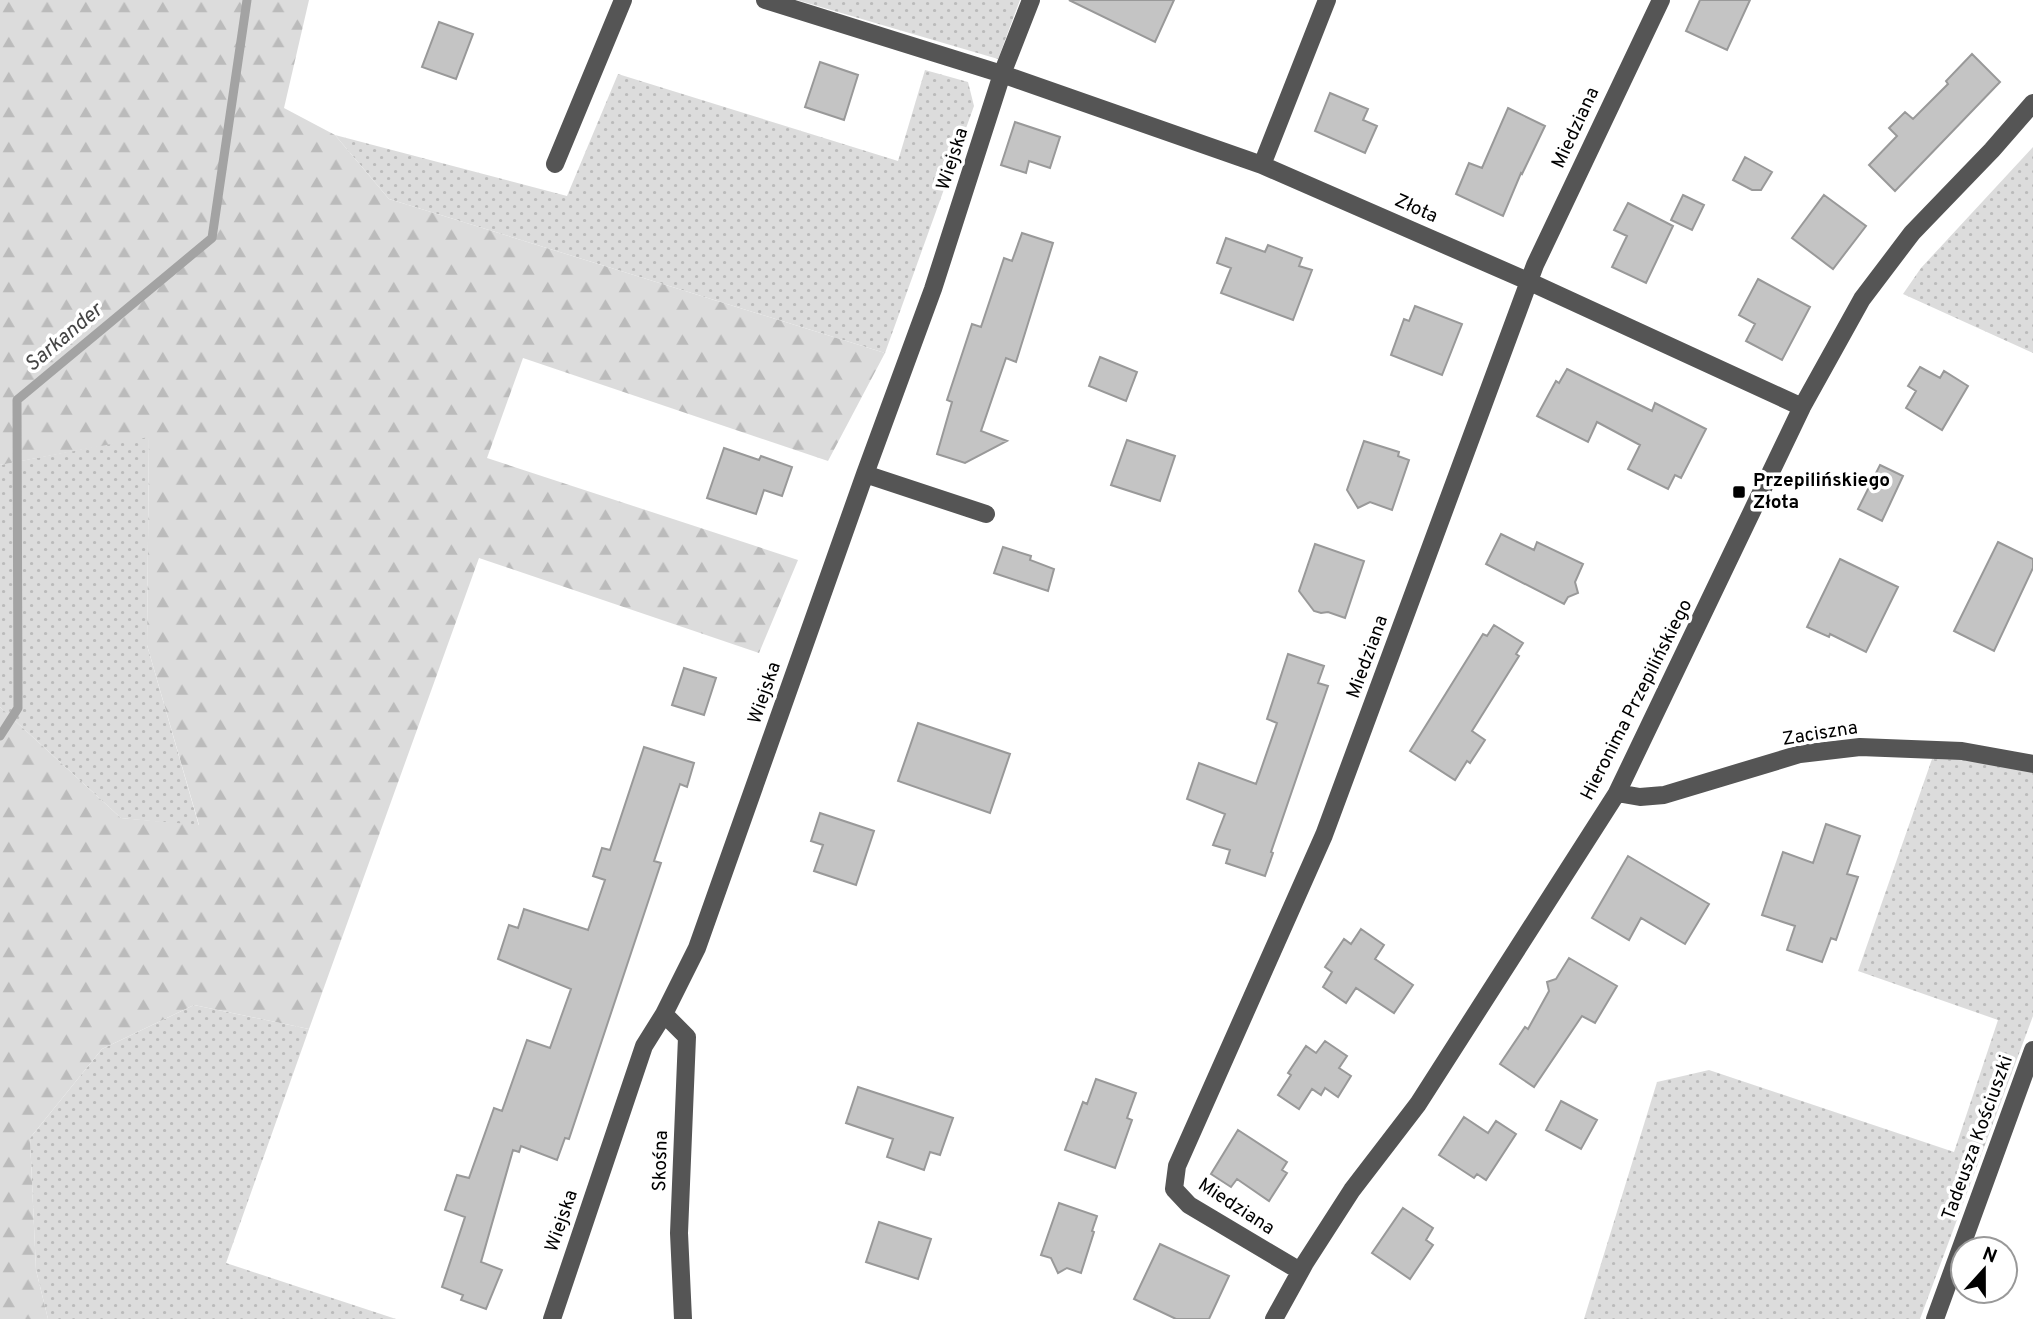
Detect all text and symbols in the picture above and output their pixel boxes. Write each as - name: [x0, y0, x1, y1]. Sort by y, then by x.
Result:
- street label: Miedziana: [1547, 84, 1605, 172]
- street label: Wiejska: [932, 125, 974, 193]
- street label: Złota: [1391, 189, 1441, 229]
- water label: Sarkander: [19, 296, 110, 378]
- place label: Przepilińskiego Złota: [1753, 469, 1890, 515]
- marker: Przepilińskiego Złota: [1731, 484, 1747, 500]
- street label: Hieronima Przepilińskiego: [1576, 595, 1698, 805]
- street label: Miedziana: [1342, 612, 1394, 702]
- street label: Wiejska: [743, 659, 787, 727]
- street label: Zaciszna: [1781, 716, 1859, 752]
- street label: Tadeusza Kościuszki: [1937, 1052, 2019, 1224]
- street label: Skośna: [648, 1130, 674, 1192]
- street label: Miedziana: [1193, 1173, 1279, 1241]
- street label: Wiejska: [540, 1187, 584, 1255]
- north arrow: [1949, 1235, 2019, 1305]
- text: N: [1979, 1242, 2000, 1270]

